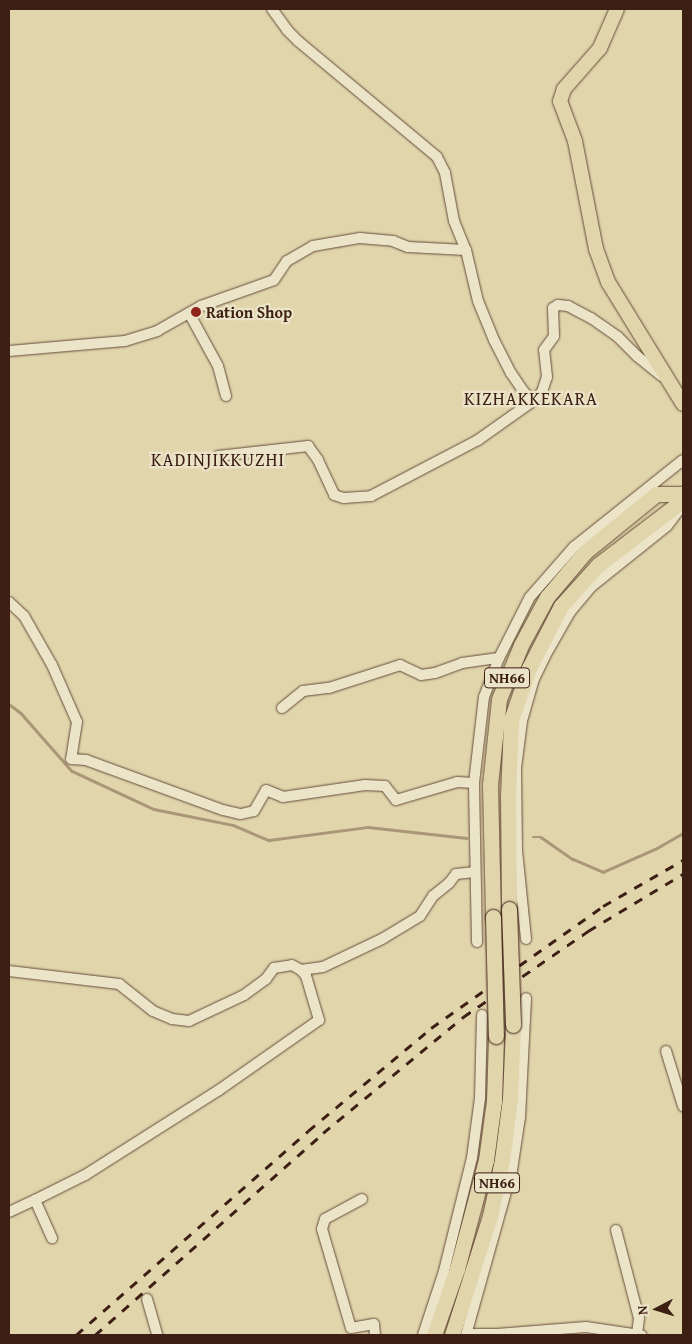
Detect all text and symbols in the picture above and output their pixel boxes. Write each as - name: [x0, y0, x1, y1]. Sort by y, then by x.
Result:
- place label: Ration Shop: [206, 302, 292, 322]
- marker: Ration Shop: [190, 306, 202, 318]
- district label: KIZHAKKEKARA: [463, 388, 599, 410]
- district label: KADINJIKKUZHI: [149, 449, 287, 471]
- road number: NH66: [483, 666, 531, 690]
- road number: NH66: [473, 1170, 521, 1196]
- north arrow: [632, 1284, 682, 1334]
- text: N: [632, 1305, 652, 1316]

